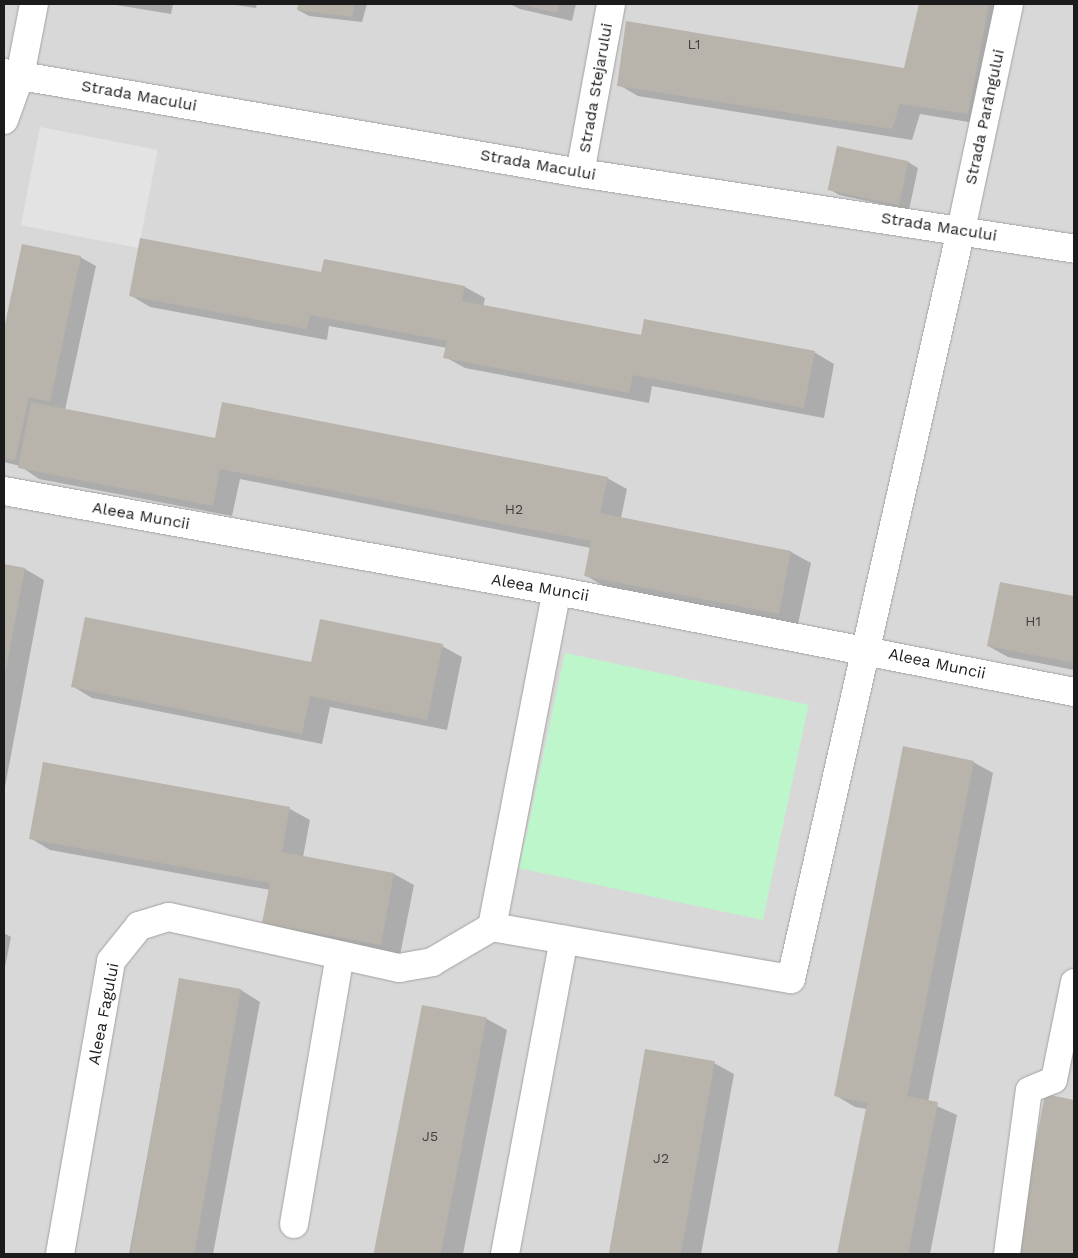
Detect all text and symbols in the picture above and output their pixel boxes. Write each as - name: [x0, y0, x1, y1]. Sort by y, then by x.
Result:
- street label: Strada Stejarului: [575, 21, 617, 155]
- house number: L1: [687, 36, 701, 52]
- street label: Strada Parângului: [961, 47, 1009, 187]
- street label: Strada Macului: [80, 76, 198, 116]
- street label: Strada Macului: [479, 145, 597, 185]
- street label: Strada Macului: [880, 208, 998, 246]
- street label: Aleea Muncii: [90, 498, 192, 534]
- house number: H2: [505, 501, 523, 517]
- street label: Aleea Muncii: [489, 570, 591, 606]
- house number: H1: [1025, 613, 1041, 629]
- street label: Aleea Muncii: [886, 644, 988, 684]
- street label: Aleea Fagului: [85, 961, 123, 1067]
- house number: J5: [422, 1128, 438, 1144]
- house number: J2: [653, 1150, 669, 1166]

